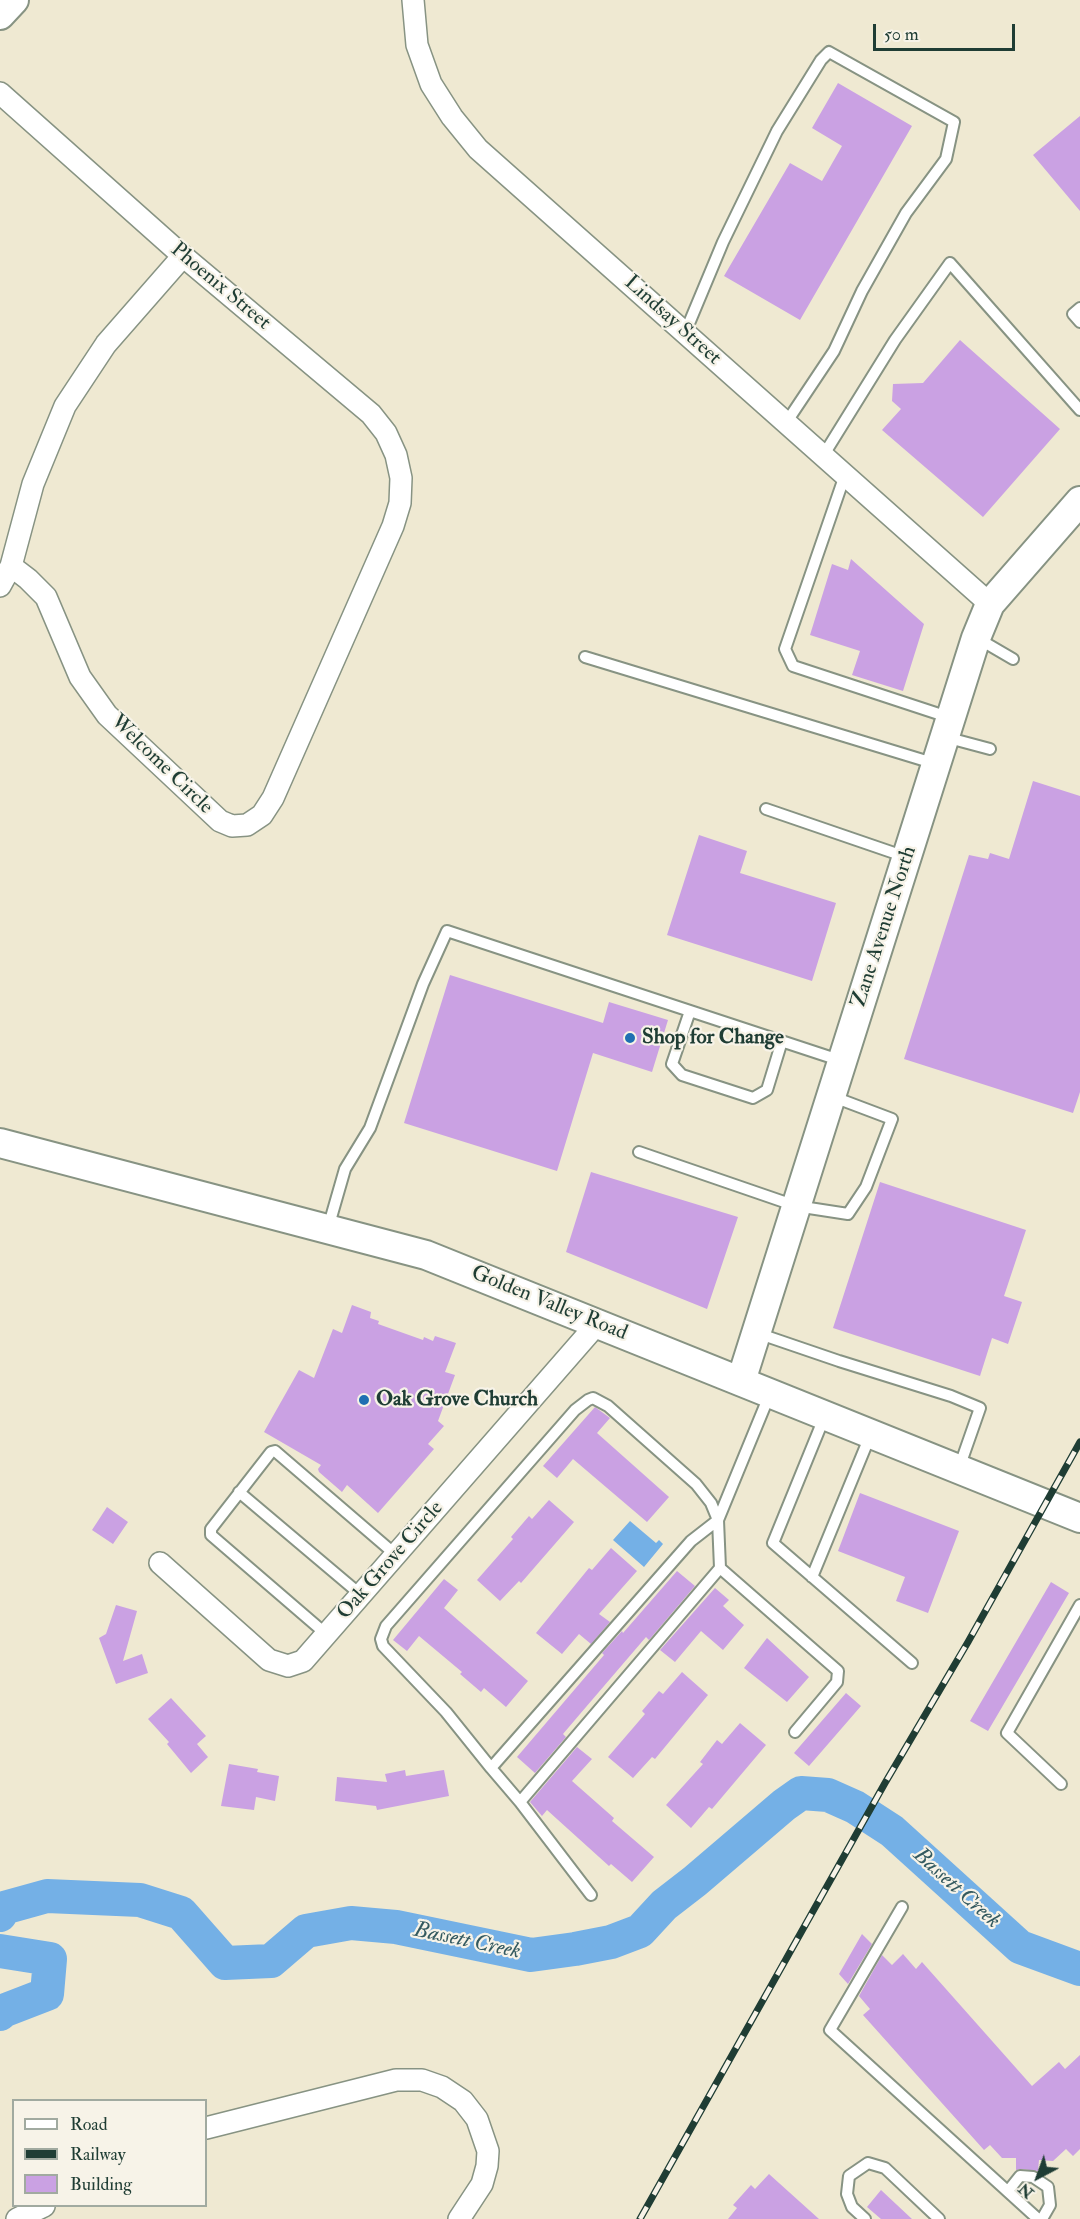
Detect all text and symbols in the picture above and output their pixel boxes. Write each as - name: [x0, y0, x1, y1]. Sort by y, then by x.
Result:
- scale bar: [876, 12, 1018, 50]
- text: 50 m: [884, 23, 919, 46]
- street label: Phoenix Street: [165, 238, 275, 336]
- street label: Lindsay Street: [618, 271, 726, 371]
- street label: Welcome Circle: [105, 710, 217, 820]
- street label: Zane Avenue North: [847, 843, 923, 1011]
- place label: Shop for Change: [642, 1025, 784, 1051]
- marker: Shop for Change: [623, 1031, 637, 1045]
- street label: Golden Valley Road: [467, 1261, 631, 1347]
- place label: Oak Grove Church: [376, 1387, 538, 1413]
- marker: Oak Grove Church: [357, 1393, 371, 1407]
- street label: Oak Grove Circle: [333, 1497, 449, 1625]
- water label: Bassett Creek: [907, 1843, 1005, 1935]
- water label: Bassett Creek: [411, 1918, 523, 1966]
- legend: [12, 2099, 207, 2207]
- text: Road: [70, 2113, 108, 2136]
- text: Railway: [70, 2143, 126, 2166]
- north arrow: [1008, 2147, 1068, 2207]
- text: Building: [70, 2173, 132, 2196]
- text: N: [1014, 2178, 1038, 2203]

